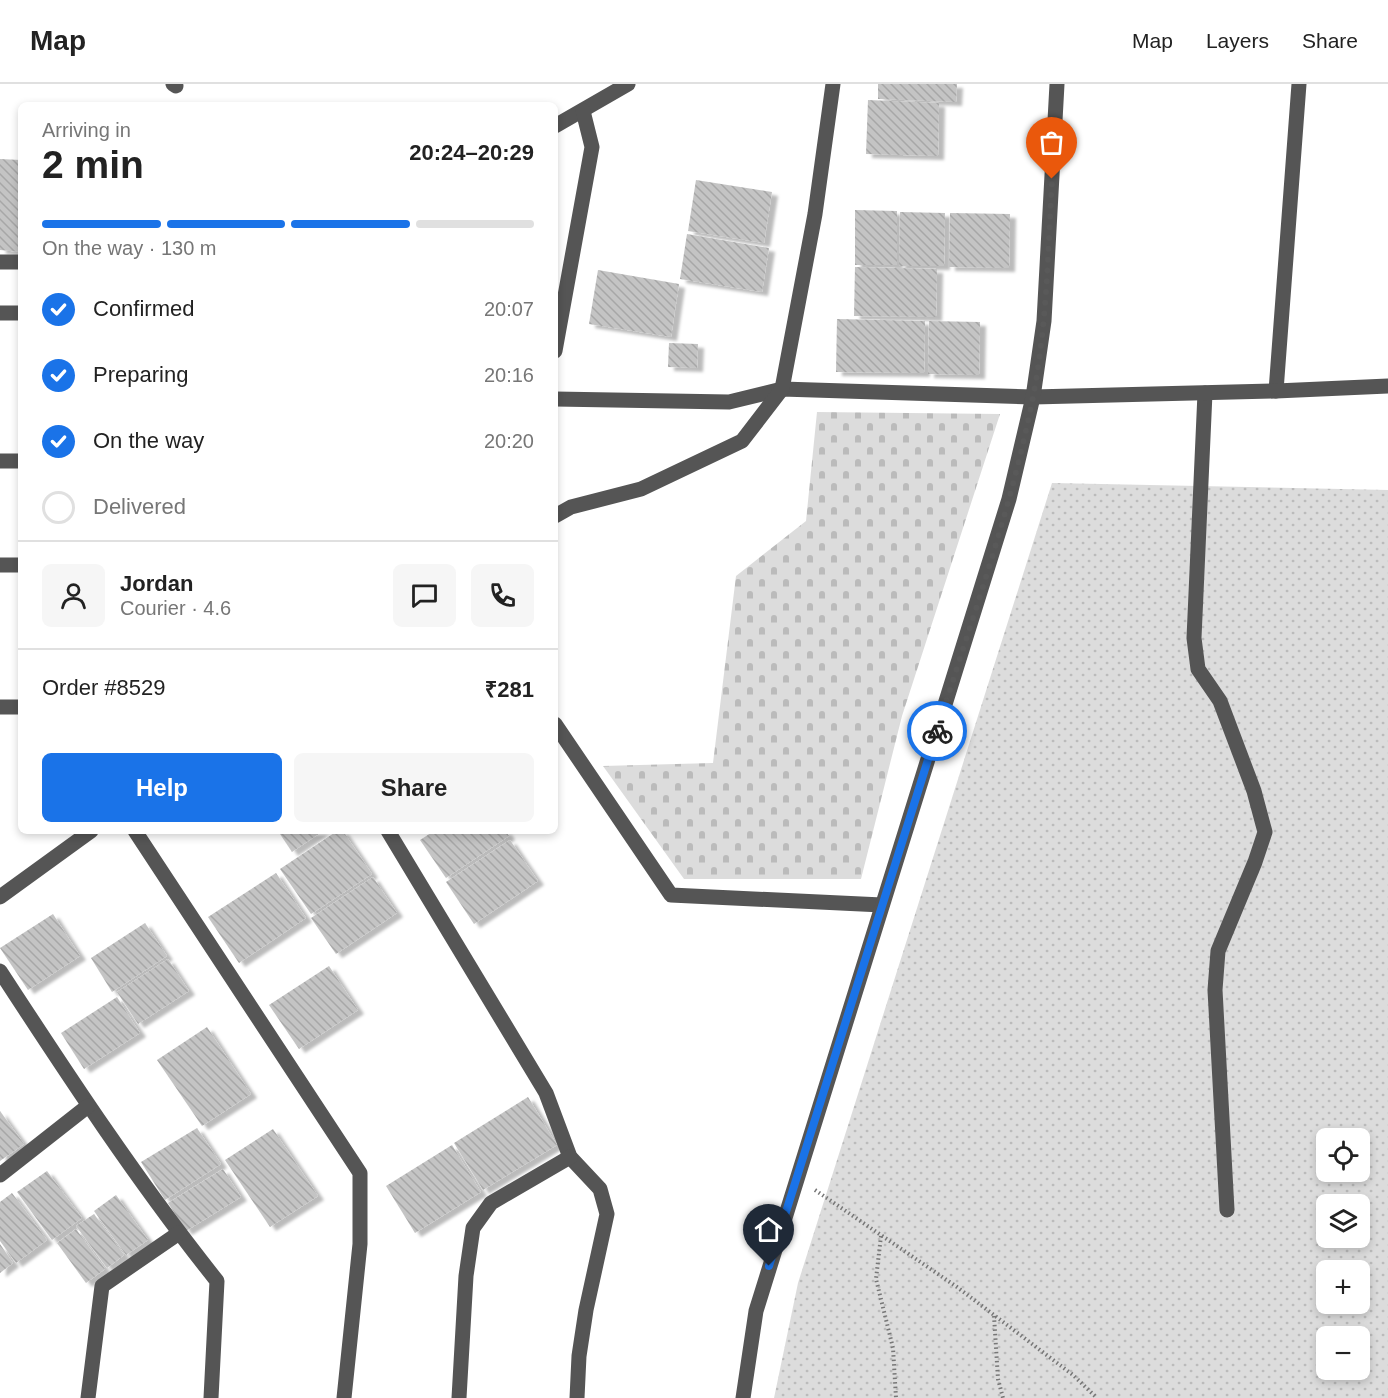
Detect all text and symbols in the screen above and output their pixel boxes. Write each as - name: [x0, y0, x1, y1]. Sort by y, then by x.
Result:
- text: Map: [30, 25, 86, 56]
- text: Map: [1132, 29, 1173, 52]
- text: Layers: [1206, 29, 1269, 52]
- text: Share: [1302, 29, 1358, 52]
- pin: [1026, 117, 1077, 179]
- text: Arriving in: [42, 119, 131, 141]
- icon: bag: [1035, 126, 1068, 159]
- text: 20:24–20:29: [409, 140, 534, 165]
- text: 2 min: [42, 143, 144, 186]
- text: On the way · 130 m: [42, 237, 217, 259]
- icon: check: [42, 293, 75, 326]
- text: Confirmed: [93, 296, 194, 321]
- text: 20:07: [484, 298, 534, 320]
- icon: check: [42, 359, 75, 392]
- text: Preparing: [93, 362, 188, 387]
- text: 20:16: [484, 364, 534, 386]
- icon: check: [42, 425, 75, 458]
- text: On the way: [93, 428, 204, 453]
- text: 20:20: [484, 430, 534, 452]
- text: Delivered: [93, 494, 186, 519]
- button: person: [42, 564, 105, 627]
- button: chat: [393, 564, 456, 627]
- button: phone: [471, 564, 534, 627]
- text: Jordan: [120, 571, 193, 596]
- text: Courier · 4.6: [120, 597, 231, 619]
- text: Order #8529: [42, 675, 166, 700]
- text: ₹281: [485, 677, 534, 702]
- courier: [907, 701, 967, 761]
- icon: bike: [921, 715, 954, 748]
- button: Help: [42, 753, 282, 822]
- button: Share: [294, 753, 534, 822]
- map controls: [1316, 1128, 1370, 1380]
- button: locate: [1316, 1128, 1370, 1182]
- button: layers: [1316, 1194, 1370, 1248]
- pin: [743, 1204, 794, 1266]
- icon: home: [752, 1213, 785, 1246]
- button: +: [1316, 1260, 1370, 1314]
- button: −: [1316, 1326, 1370, 1380]

